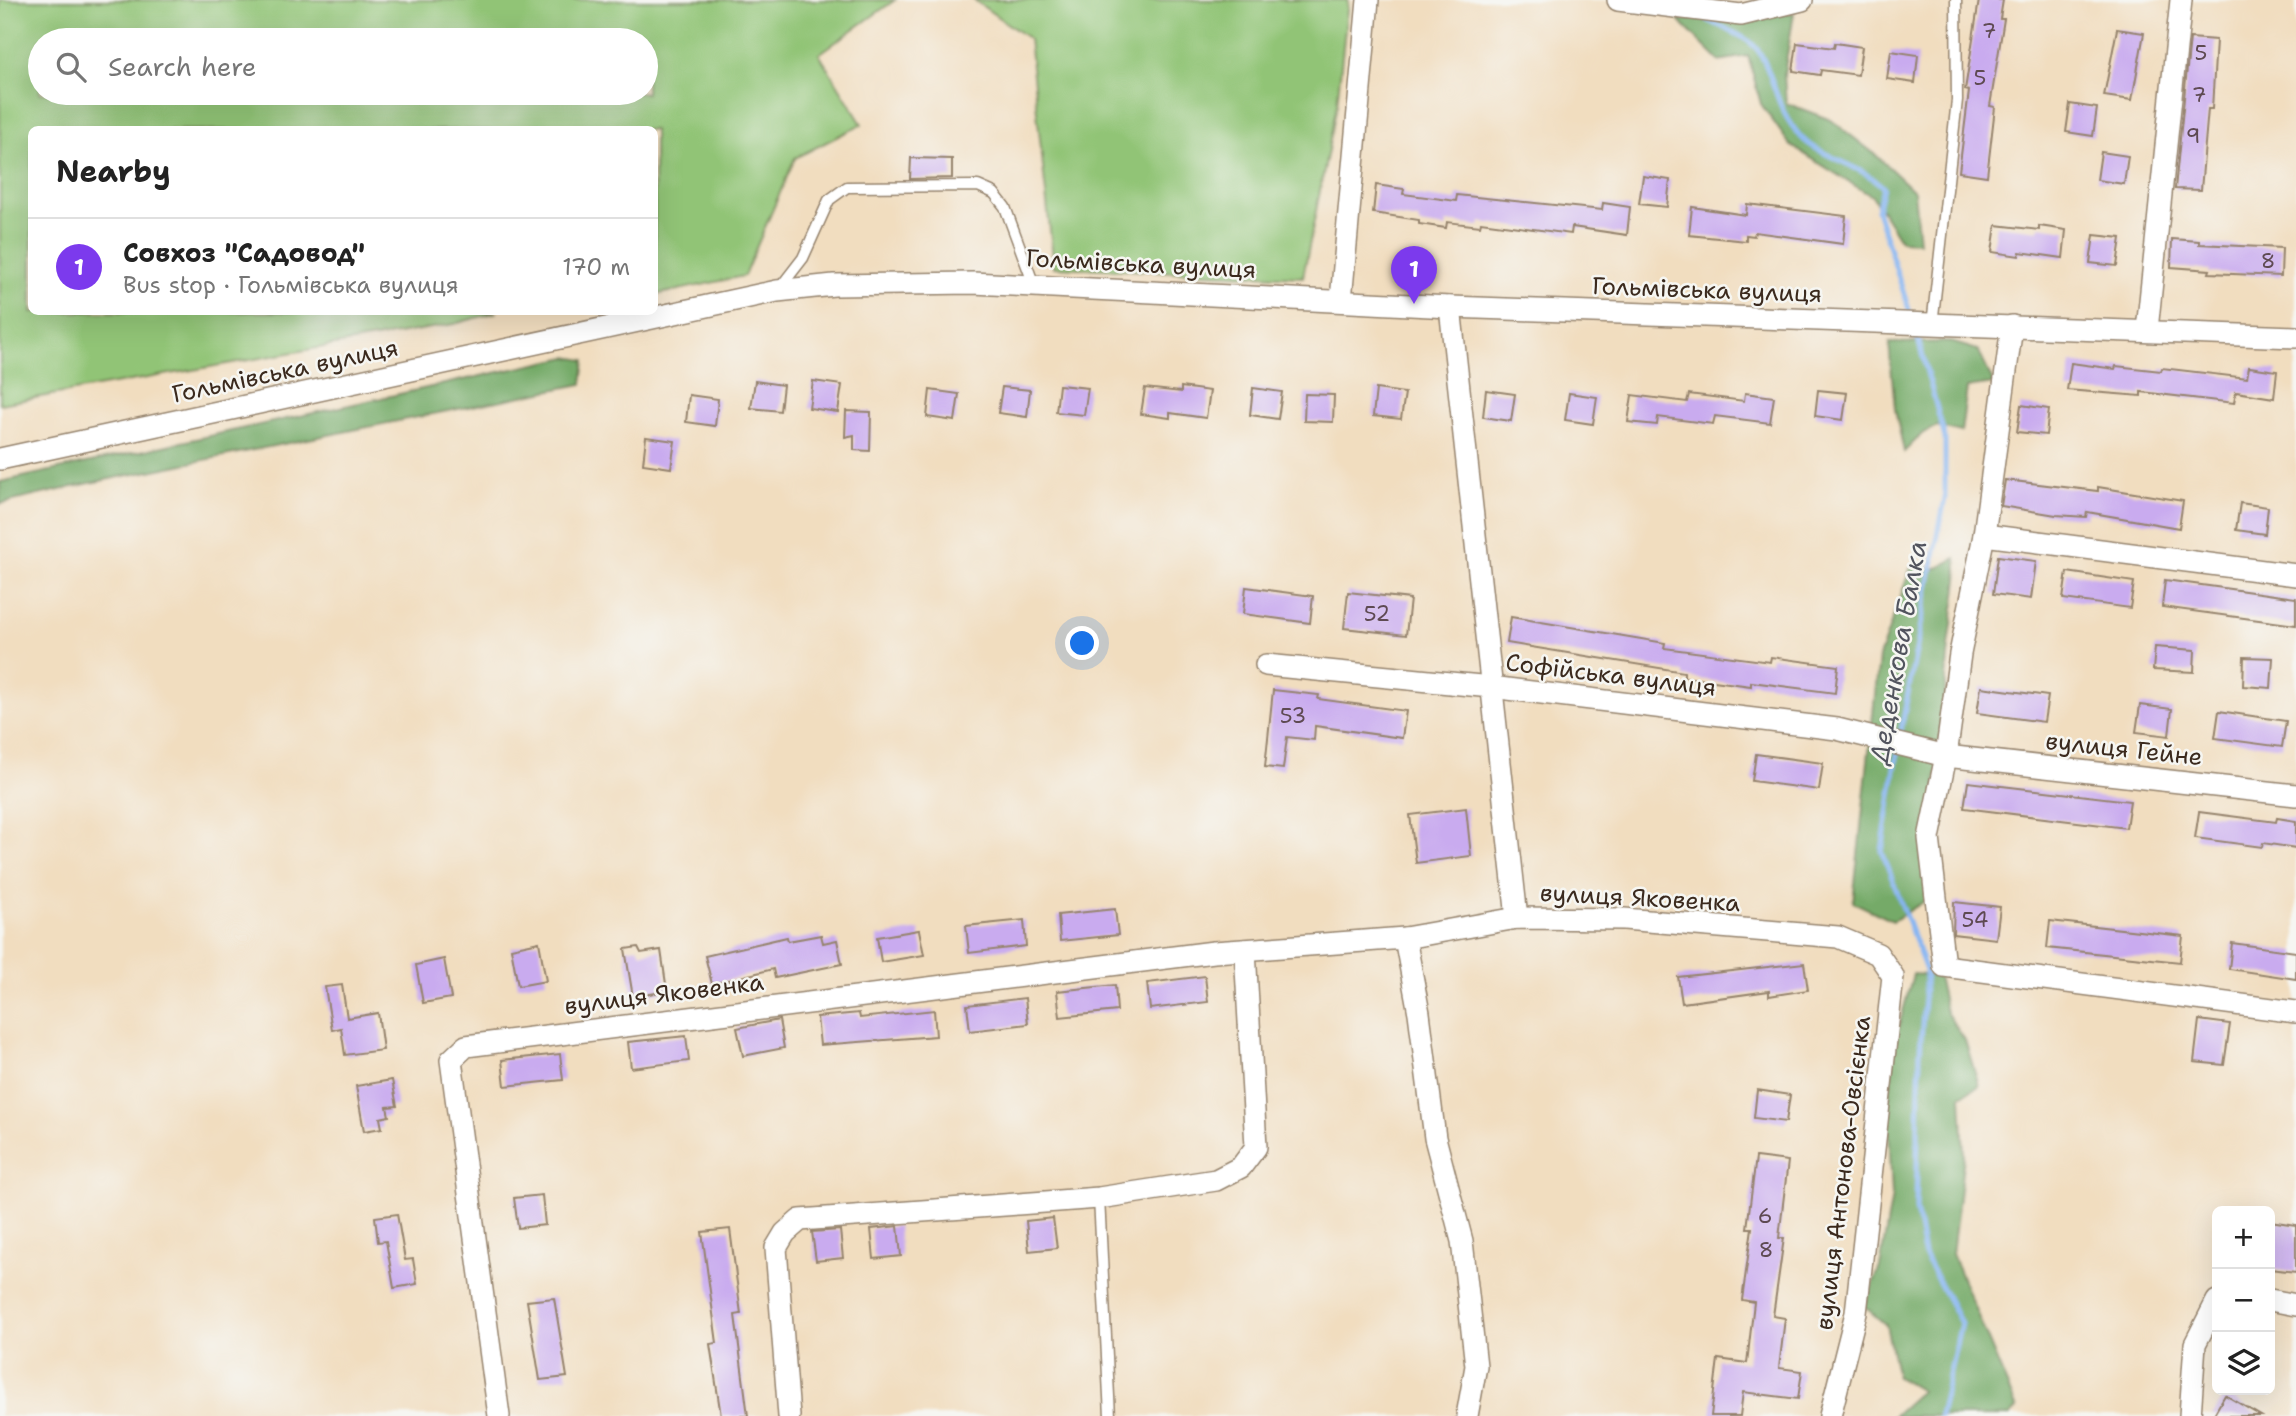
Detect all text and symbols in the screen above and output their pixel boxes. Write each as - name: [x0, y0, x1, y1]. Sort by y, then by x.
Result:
- house number: 7: [1982, 17, 1996, 45]
- search box: [28, 28, 658, 105]
- house number: 5: [2195, 39, 2207, 67]
- icon: search: [52, 48, 90, 86]
- text: Search here: [108, 49, 257, 84]
- house number: 5: [1974, 64, 1986, 92]
- house number: 7: [2192, 81, 2206, 109]
- house number: 9: [2186, 122, 2200, 150]
- text: Nearby: [56, 151, 171, 192]
- text: Совхоз "Садовод": [123, 235, 365, 270]
- street label: Гольмівська вулиця: [1025, 242, 1257, 286]
- pin: 1: [1391, 246, 1437, 304]
- house number: 8: [2261, 247, 2275, 275]
- text: 1: [74, 252, 84, 282]
- text: 170 m: [562, 252, 630, 282]
- text: Bus stop · Гольмівська вулиця: [123, 270, 459, 300]
- street label: Гольмівська вулиця: [1591, 270, 1823, 310]
- street label: Гольмівська вулиця: [169, 331, 401, 411]
- water label: Деденкова Балка: [1860, 538, 1934, 768]
- house number: 52: [1364, 600, 1390, 628]
- your location: [1065, 626, 1099, 660]
- street label: Софійська вулиця: [1504, 646, 1718, 704]
- house number: 53: [1280, 702, 1306, 730]
- street label: вулиця Гейне: [2044, 725, 2204, 773]
- street label: вулиця Яковенка: [1539, 877, 1741, 919]
- house number: 54: [1961, 906, 1989, 934]
- street label: вулиця Яковенка: [562, 966, 766, 1022]
- street label: вулиця Антонова-Овсієнка: [1808, 1014, 1878, 1332]
- house number: 6: [1758, 1202, 1772, 1230]
- map controls: [2212, 1206, 2275, 1395]
- button: +: [2212, 1206, 2275, 1269]
- house number: 8: [1759, 1236, 1773, 1264]
- button: −: [2212, 1269, 2275, 1332]
- button: layers: [2212, 1332, 2275, 1395]

